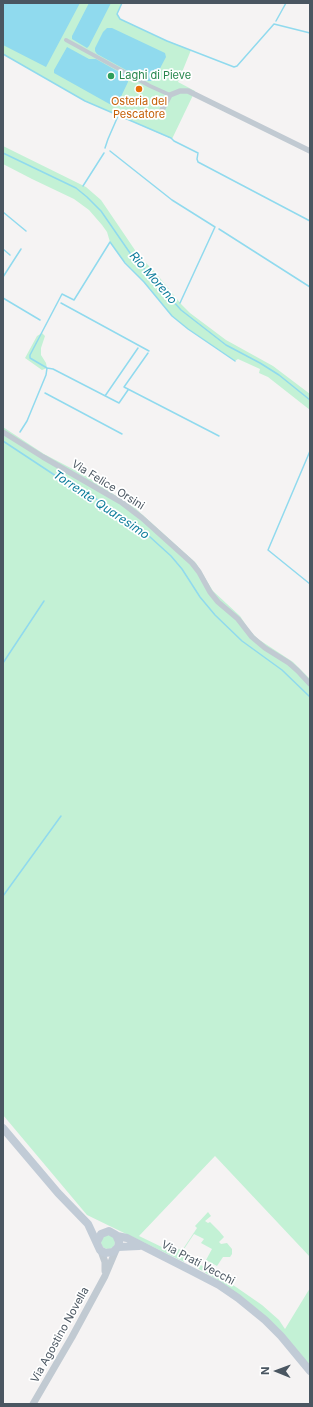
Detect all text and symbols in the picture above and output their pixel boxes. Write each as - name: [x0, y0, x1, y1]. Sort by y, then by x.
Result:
- place label: Laghi di Pieve: [119, 69, 191, 83]
- marker: Laghi di Pieve: [106, 71, 116, 81]
- marker: Osteria del Pescatore: [134, 84, 144, 94]
- place label: Osteria del Pescatore: [111, 95, 167, 121]
- water label: Rio Moreno: [126, 249, 180, 307]
- street label: Via Felice Orsini: [69, 457, 147, 513]
- water label: Torrente Quaresimo: [50, 467, 152, 543]
- street label: Via Prati Vecchi: [159, 1238, 237, 1288]
- street label: Via Agostino Novella: [28, 1285, 92, 1385]
- north arrow: [257, 1351, 297, 1391]
- text: N: [258, 1366, 272, 1375]

